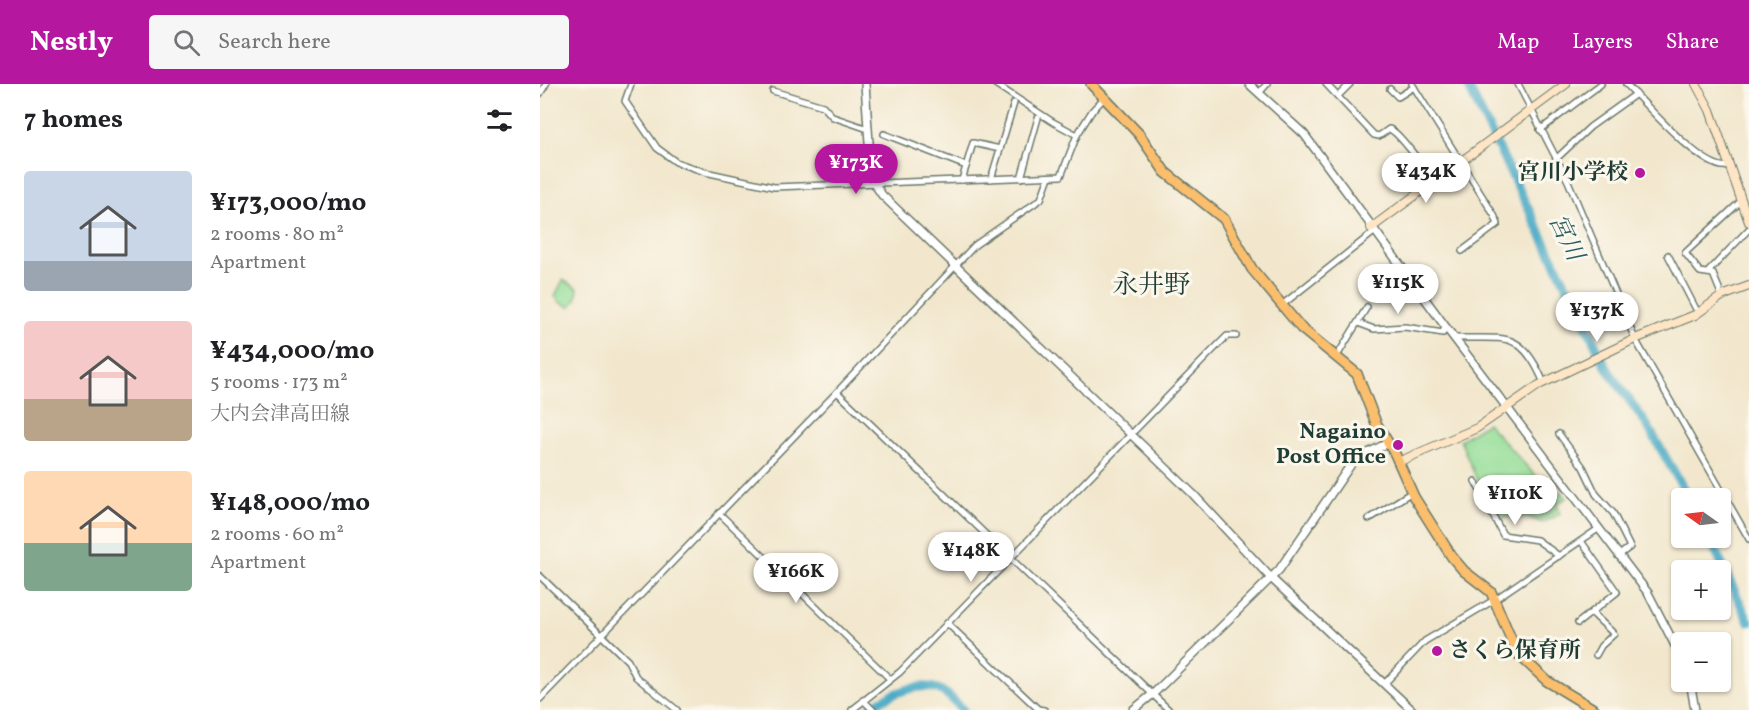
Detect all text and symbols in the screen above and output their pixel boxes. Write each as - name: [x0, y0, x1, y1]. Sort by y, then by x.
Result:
- search box: [149, 15, 569, 69]
- text: Nestly: [30, 23, 113, 62]
- icon: search: [170, 26, 203, 59]
- text: Search here: [218, 27, 331, 58]
- text: Map: [1497, 28, 1539, 57]
- text: Layers: [1572, 28, 1633, 57]
- text: Share: [1666, 28, 1719, 57]
- text: 7 homes: [24, 102, 123, 138]
- icon: filters: [483, 104, 516, 137]
- pin: ¥173K: [814, 144, 898, 195]
- text: ¥173K: [829, 149, 883, 177]
- pin: ¥434K: [1384, 153, 1468, 204]
- text: ¥434K: [1396, 158, 1456, 186]
- place label: 宮川小学校: [1518, 158, 1628, 189]
- marker: 宮川小学校: [1633, 166, 1647, 180]
- text: ¥173,000/mo: [210, 185, 366, 221]
- icon: home: [72, 195, 144, 267]
- water label: 宮川: [1539, 209, 1592, 270]
- text: 2 rooms · 80 m²: [210, 221, 344, 249]
- text: Apartment: [210, 249, 306, 277]
- pin: ¥115K: [1356, 264, 1440, 315]
- district label: 永井野: [1112, 268, 1190, 304]
- text: ¥115K: [1372, 269, 1424, 297]
- pin: ¥137K: [1555, 292, 1639, 343]
- text: ¥137K: [1570, 297, 1624, 325]
- text: ¥434,000/mo: [210, 333, 374, 369]
- icon: home: [72, 345, 144, 417]
- text: 5 rooms · 173 m²: [210, 369, 348, 397]
- text: 大内会津高田線: [210, 401, 350, 429]
- place label: Nagaino Post Office: [1276, 417, 1386, 473]
- marker: Nagaino Post Office: [1391, 438, 1405, 452]
- pin: ¥110K: [1473, 475, 1557, 526]
- text: ¥110K: [1487, 480, 1543, 508]
- text: ¥148,000/mo: [210, 485, 370, 521]
- north arrow: [1671, 488, 1731, 548]
- map controls: [1671, 488, 1731, 692]
- icon: home: [72, 495, 144, 567]
- text: 2 rooms · 60 m²: [210, 521, 344, 549]
- pin: ¥148K: [929, 532, 1013, 583]
- text: ¥148K: [942, 537, 1000, 565]
- text: Apartment: [210, 549, 306, 577]
- pin: ¥166K: [754, 553, 838, 604]
- text: ¥166K: [767, 558, 825, 586]
- button: +: [1671, 560, 1731, 620]
- button: −: [1671, 632, 1731, 692]
- place label: さくら保育所: [1449, 636, 1581, 667]
- marker: さくら保育所: [1430, 644, 1444, 658]

